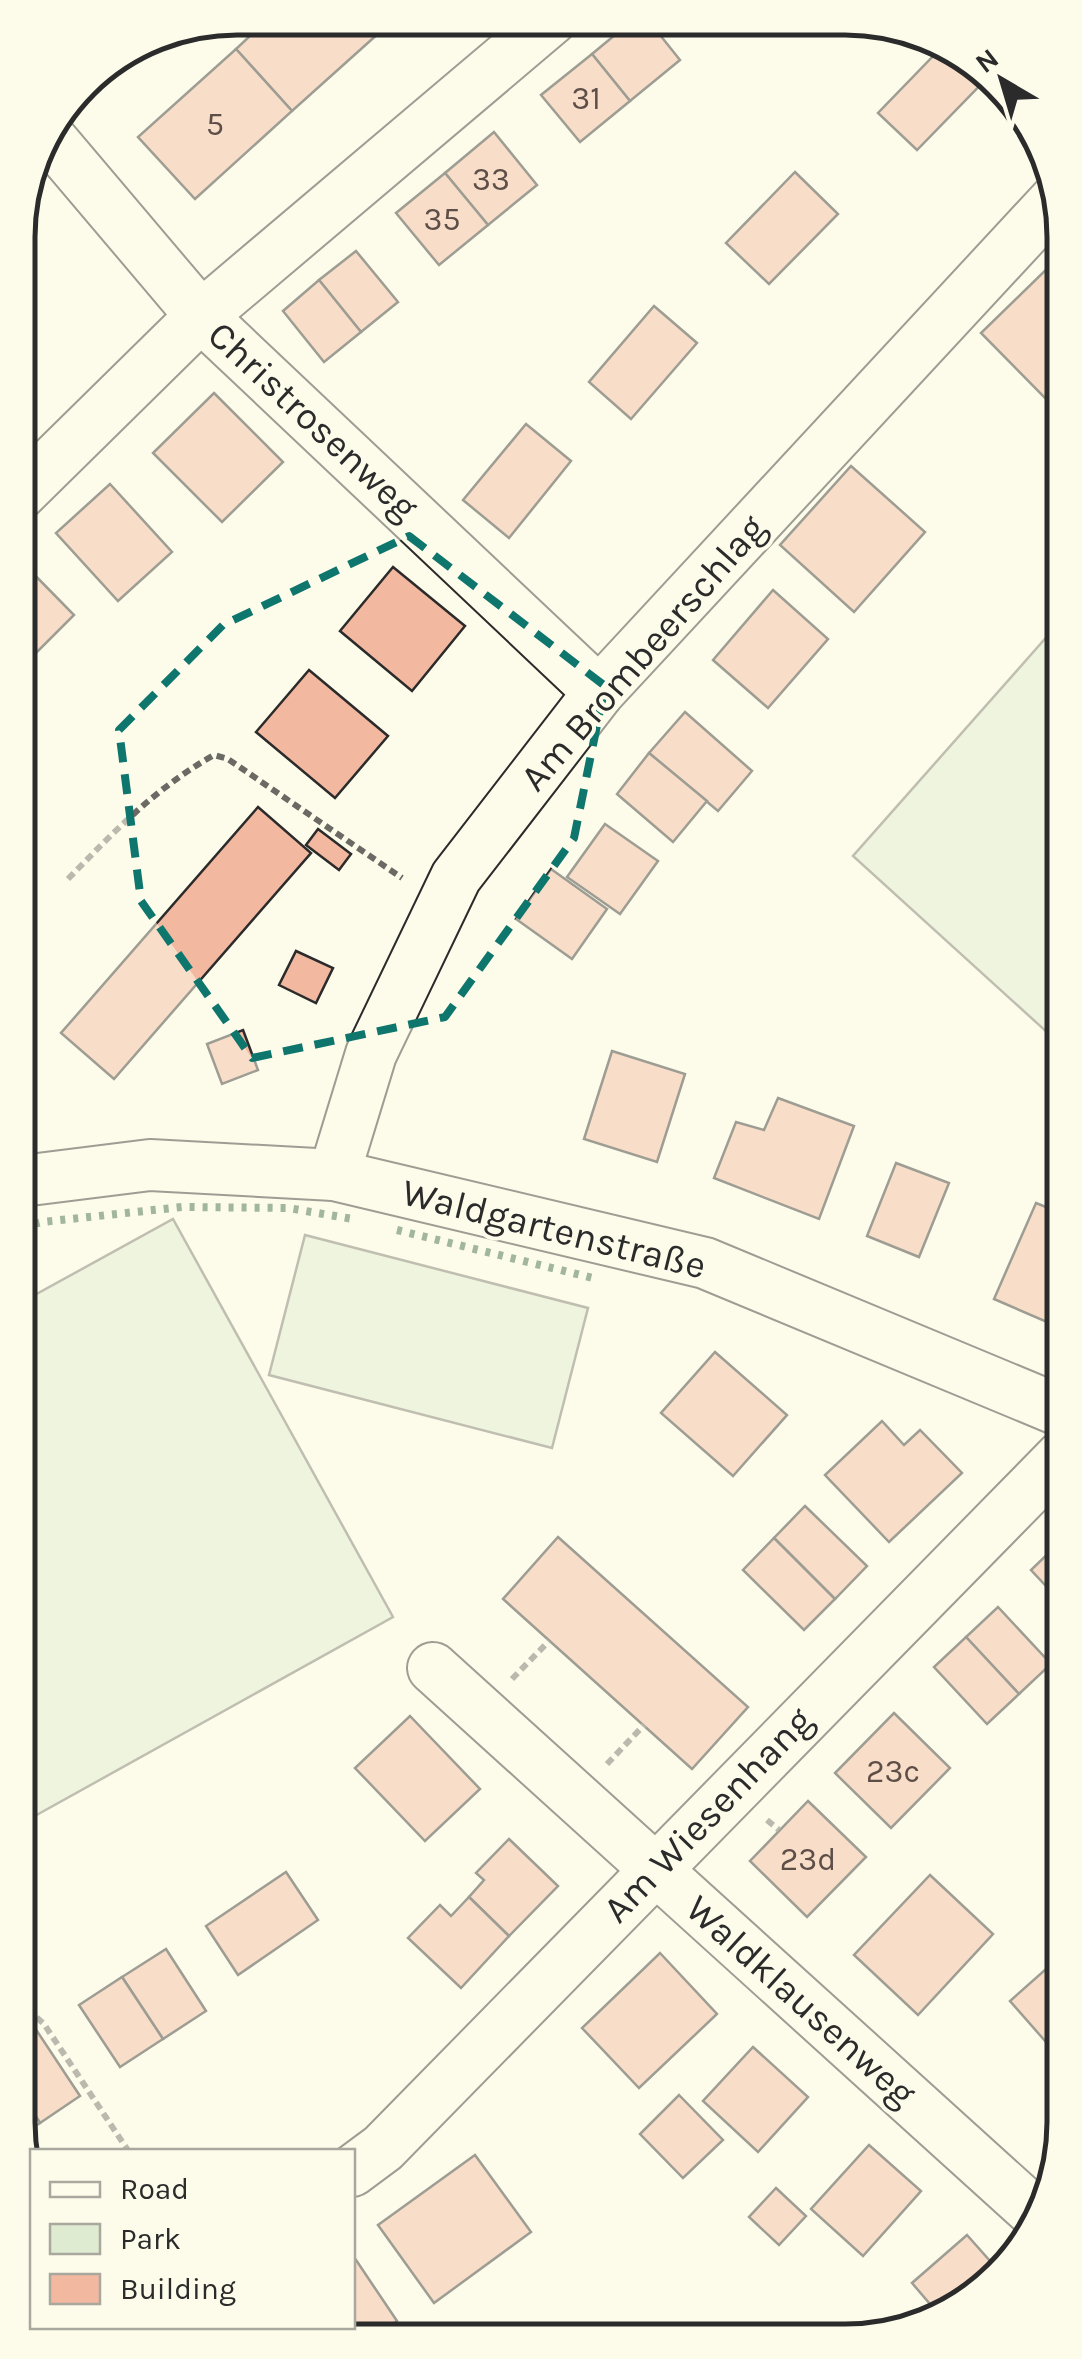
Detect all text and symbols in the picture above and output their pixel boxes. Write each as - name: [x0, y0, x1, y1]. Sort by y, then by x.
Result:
- north arrow: [952, 30, 1052, 130]
- text: N: [969, 42, 1005, 80]
- house number: 31: [571, 80, 601, 117]
- house number: 5: [206, 106, 224, 143]
- house number: 33: [472, 161, 510, 198]
- house number: 35: [424, 201, 460, 238]
- street label: Christrosenweg: [199, 312, 427, 530]
- street label: Am Brombeerschlag: [511, 506, 775, 800]
- street label: Waldgartenstraße: [397, 1169, 711, 1289]
- street label: Am Wiesenhang: [594, 1698, 822, 1932]
- house number: 23c: [866, 1753, 920, 1790]
- house number: 23d: [780, 1841, 836, 1878]
- street label: Waldklausenweg: [677, 1886, 925, 2116]
- legend: [30, 2149, 355, 2329]
- text: Road: [120, 2171, 189, 2207]
- text: Park: [120, 2221, 181, 2257]
- text: Building: [120, 2271, 236, 2307]

